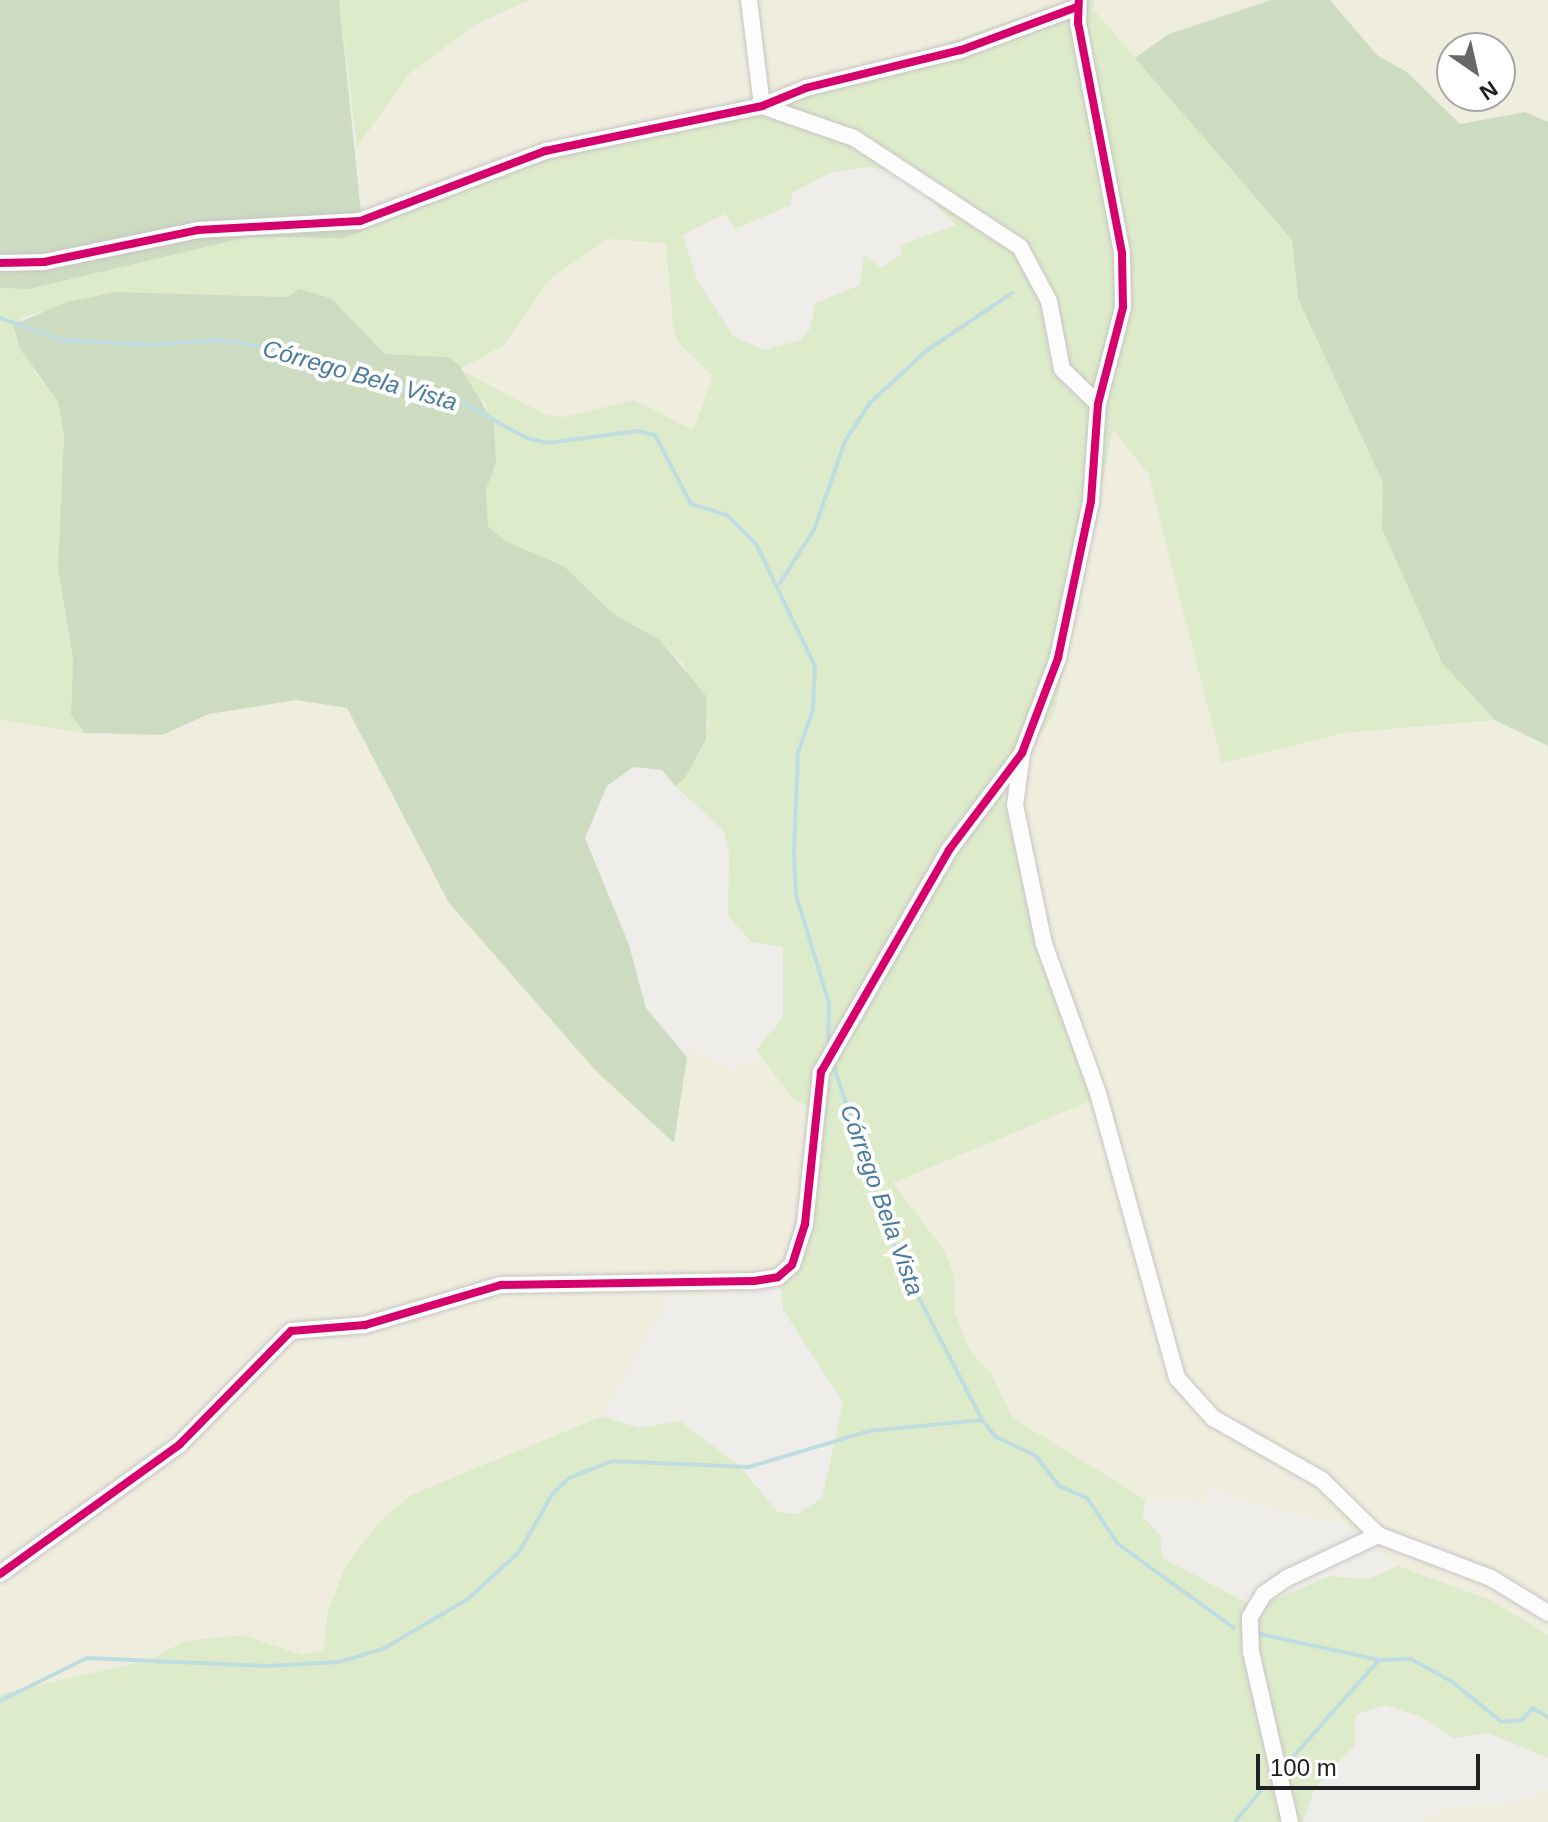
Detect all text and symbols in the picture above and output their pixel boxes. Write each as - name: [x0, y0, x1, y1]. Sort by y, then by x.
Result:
- north arrow: [1436, 32, 1516, 112]
- text: N: [1475, 76, 1502, 105]
- water label: Córrego Bela Vista: [259, 333, 461, 417]
- water label: Córrego Bela Vista: [834, 1101, 930, 1299]
- scale bar: [1260, 1738, 1484, 1788]
- text: 100 m: [1270, 1754, 1337, 1781]

